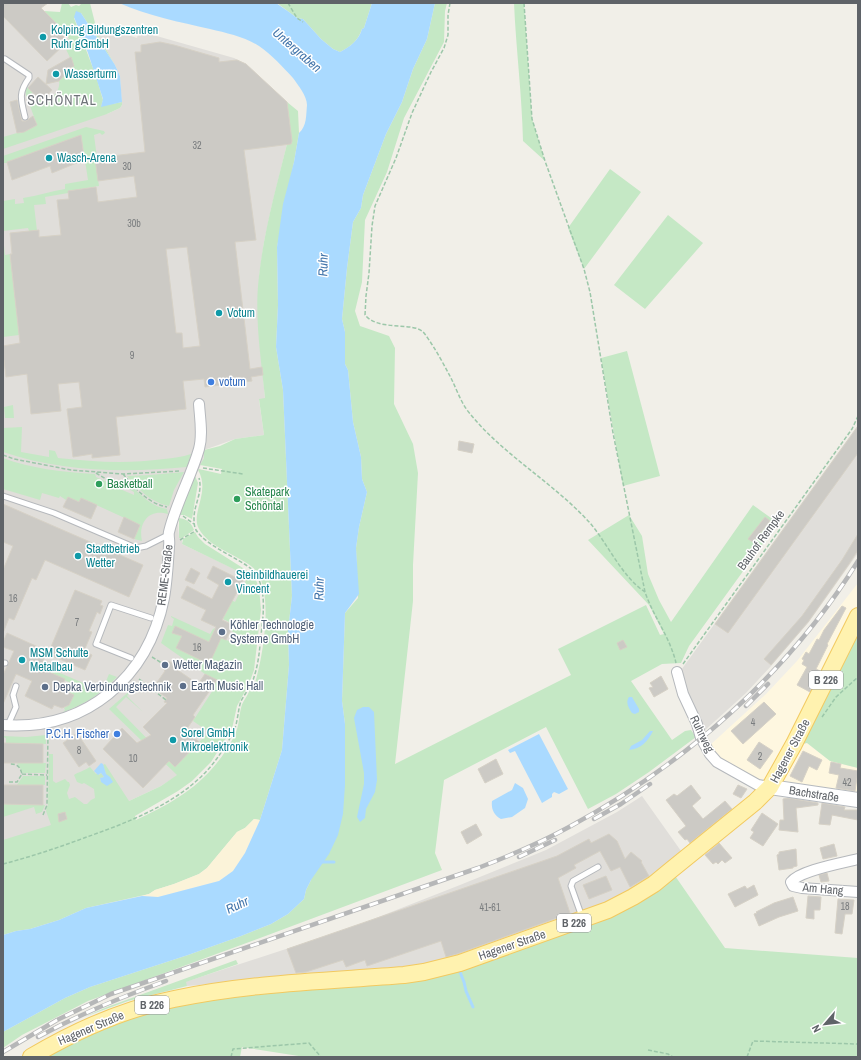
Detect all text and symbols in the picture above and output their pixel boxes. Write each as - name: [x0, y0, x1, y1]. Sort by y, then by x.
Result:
- place label: Kolping Bildungszentren Ruhr gGmbH: [51, 22, 158, 52]
- water label: Untergraben: [269, 24, 325, 76]
- marker: Kolping Bildungszentren Ruhr gGmbH: [38, 32, 48, 42]
- place label: Wasserturm: [64, 66, 117, 82]
- marker: Wasserturm: [51, 69, 61, 79]
- district label: SCHÖNTAL: [27, 91, 97, 109]
- house number: 32: [192, 139, 202, 152]
- place label: Wasch-Arena: [57, 150, 117, 166]
- marker: Wasch-Arena: [44, 153, 54, 163]
- house number: 30: [122, 160, 132, 173]
- house number: 30b: [127, 217, 141, 230]
- water label: Ruhr: [314, 253, 332, 277]
- place label: Votum: [227, 305, 255, 321]
- marker: Votum: [214, 308, 224, 318]
- house number: 9: [130, 349, 135, 362]
- place label: votum: [219, 374, 246, 390]
- marker: votum: [206, 377, 216, 387]
- place label: Basketball: [107, 476, 152, 492]
- marker: Basketball: [94, 479, 104, 489]
- place label: Skatepark Schöntal: [245, 484, 289, 514]
- marker: Skatepark Schöntal: [232, 494, 242, 504]
- street label: Bauhof Rempke: [734, 507, 788, 573]
- place label: Stadtbetrieb Wetter: [86, 541, 140, 571]
- street label: REME-Straße: [153, 544, 177, 606]
- marker: Stadtbetrieb Wetter: [73, 551, 83, 561]
- place label: Steinbildhauerei Vincent: [236, 567, 308, 597]
- marker: Steinbildhauerei Vincent: [223, 577, 233, 587]
- water label: Ruhr: [310, 577, 328, 601]
- house number: 16: [8, 592, 18, 605]
- house number: 7: [75, 616, 80, 629]
- place label: Köhler Technologie Systeme GmbH: [230, 617, 314, 647]
- marker: Köhler Technologie Systeme GmbH: [217, 627, 227, 637]
- house number: 16: [192, 641, 202, 654]
- place label: MSM Schulte Metallbau: [30, 645, 89, 675]
- marker: MSM Schulte Metallbau: [17, 655, 27, 665]
- place label: Wetter Magazin: [173, 657, 242, 673]
- marker: Wetter Magazin: [160, 660, 170, 670]
- road number: B 226: [809, 671, 843, 689]
- place label: Earth Music Hall: [191, 678, 263, 694]
- place label: Depka Verbindungstechnik: [53, 679, 171, 695]
- marker: Earth Music Hall: [178, 681, 188, 691]
- marker: Depka Verbindungstechnik: [40, 682, 50, 692]
- street label: Ruhrweg: [686, 713, 718, 756]
- house number: 4: [751, 716, 756, 729]
- street label: Hagener Straße: [767, 716, 813, 786]
- place label: Sorel GmbH Mikroelektronik: [181, 725, 248, 755]
- place label: P.C.H. Fischer: [46, 726, 110, 742]
- marker: P.C.H. Fischer: [112, 729, 122, 739]
- marker: Sorel GmbH Mikroelektronik: [168, 735, 178, 745]
- house number: 8: [77, 744, 82, 757]
- house number: 2: [758, 750, 763, 763]
- house number: 10: [128, 752, 138, 765]
- house number: 42: [842, 776, 852, 789]
- street label: Bachstraße: [788, 782, 840, 806]
- street label: Am Hang: [801, 879, 845, 899]
- water label: Ruhr: [223, 892, 251, 918]
- house number: 18: [840, 900, 850, 913]
- house number: 41-61: [480, 901, 501, 914]
- road number: B 226: [557, 914, 591, 932]
- street label: Hagener Straße: [476, 926, 548, 964]
- road number: B 226: [135, 996, 169, 1014]
- north arrow: [805, 1004, 845, 1044]
- street label: Hagener Straße: [56, 1007, 126, 1049]
- text: N: [808, 1023, 824, 1035]

